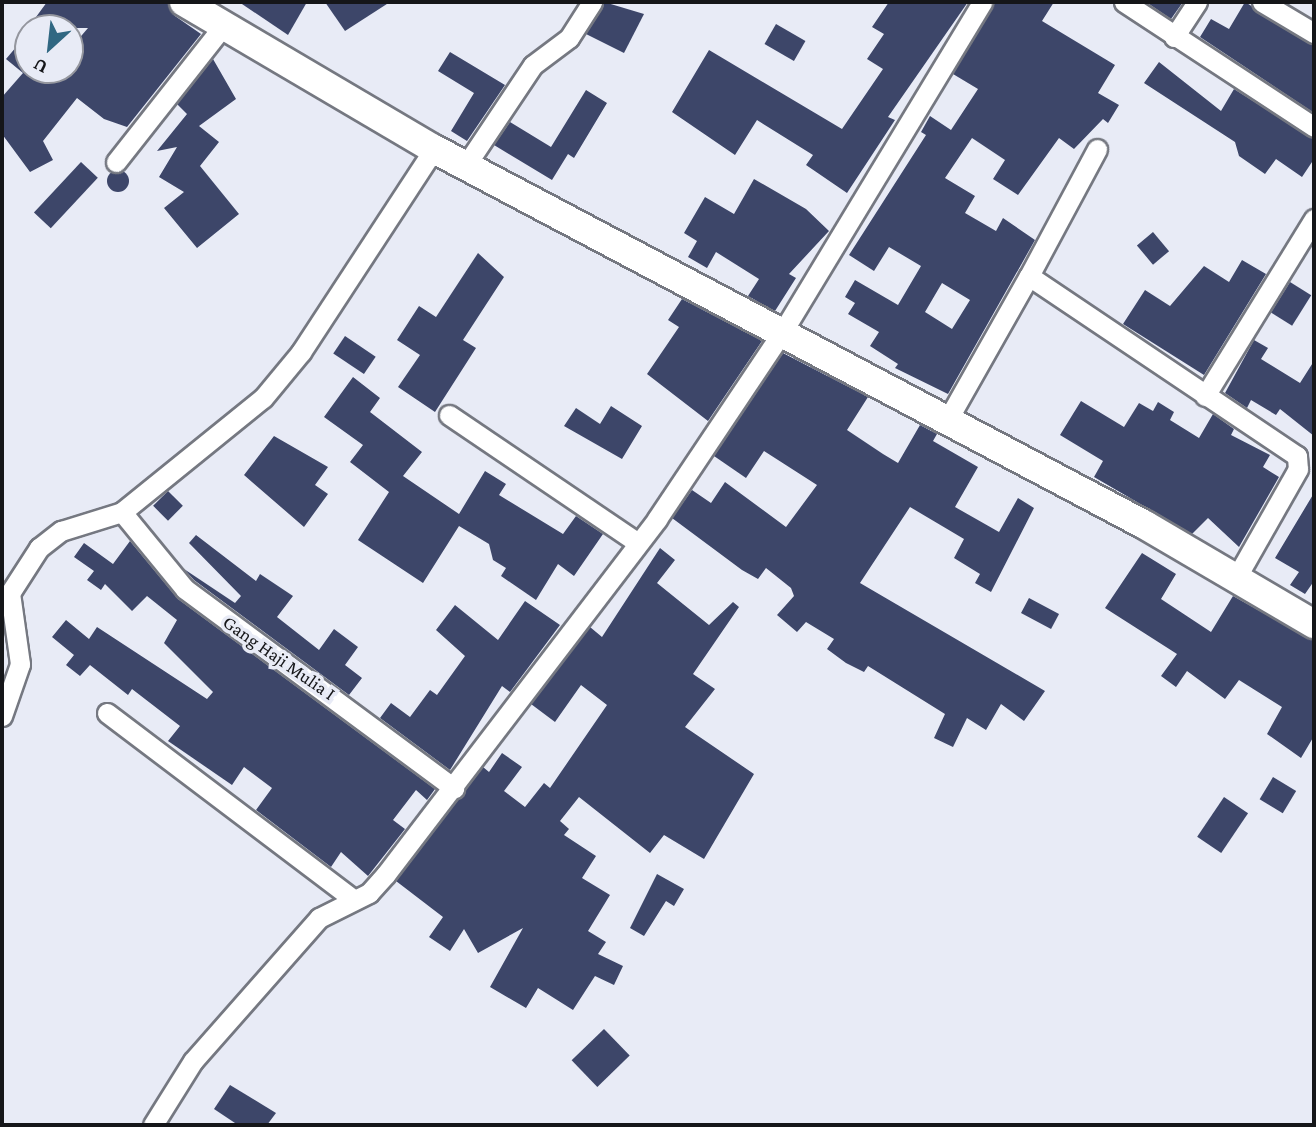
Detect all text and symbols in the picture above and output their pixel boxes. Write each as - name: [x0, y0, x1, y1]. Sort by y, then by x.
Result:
- north arrow: [14, 14, 84, 84]
- text: U: [30, 54, 51, 79]
- street label: Gang Haji Mulia I: [218, 611, 340, 705]

